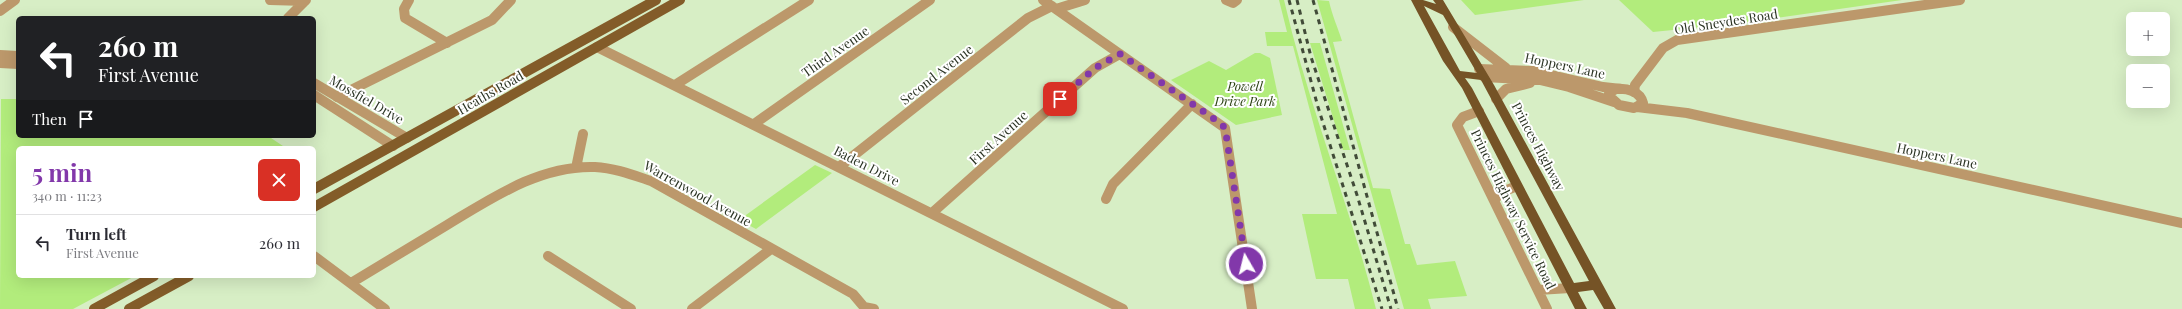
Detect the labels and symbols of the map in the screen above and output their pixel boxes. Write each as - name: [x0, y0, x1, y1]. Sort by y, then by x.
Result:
- street label: Old Sneydes Road: [1673, 4, 1779, 38]
- street label: Third Avenue: [798, 21, 872, 80]
- street label: Second Avenue: [896, 40, 976, 108]
- street label: Hoppers Lane: [1523, 48, 1607, 82]
- street label: Heaths Road: [454, 66, 526, 118]
- street label: Mossfiel Drive: [327, 71, 408, 127]
- park label: Powell Drive Park: [1213, 77, 1276, 109]
- pin: [1043, 82, 1077, 116]
- street label: Princes Highway: [1509, 99, 1570, 194]
- street label: First Avenue: [965, 106, 1031, 168]
- street label: Princes Highway Service Road: [1468, 126, 1560, 292]
- street label: Hoppers Lane: [1895, 138, 1979, 172]
- street label: Baden Drive: [831, 141, 903, 189]
- street label: Warrenwood Avenue: [640, 156, 755, 230]
- position arrow: [1225, 243, 1267, 285]

